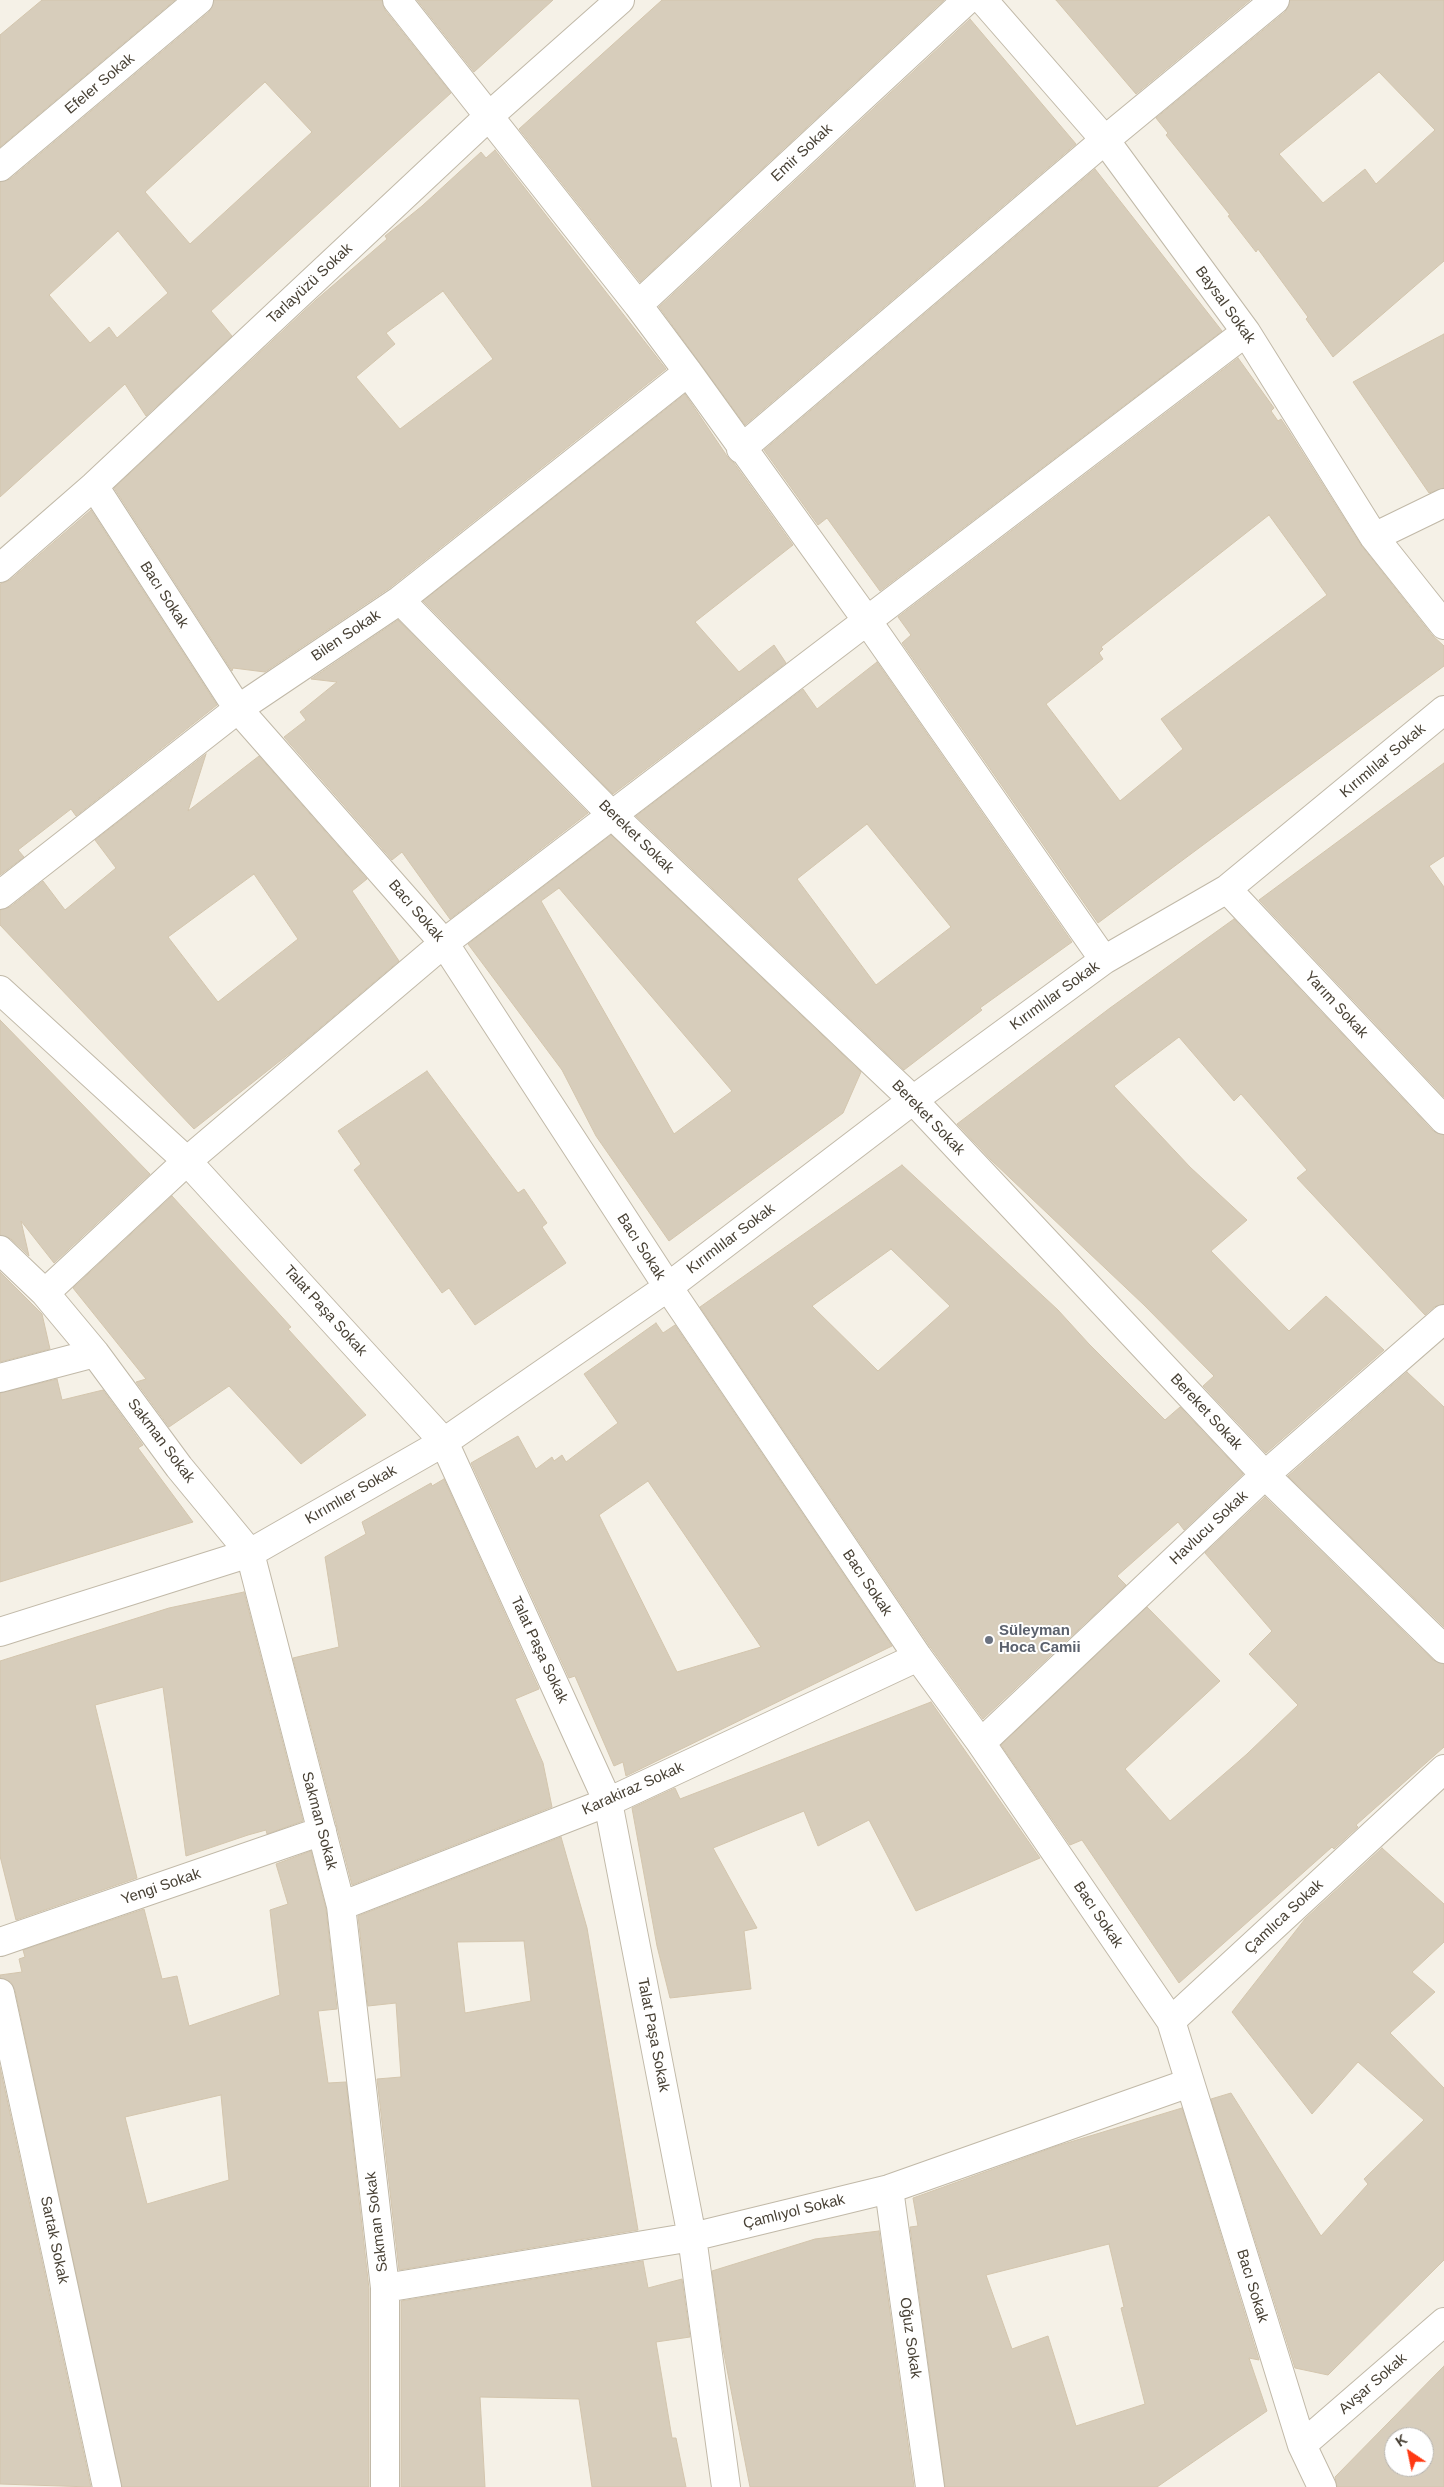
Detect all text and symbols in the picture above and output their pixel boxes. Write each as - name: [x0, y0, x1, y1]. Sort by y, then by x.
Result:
- street label: Efeler Sokak: [62, 50, 138, 118]
- street label: Emir Sokak: [768, 120, 836, 186]
- street label: Tarlayüzü Sokak: [264, 240, 356, 328]
- street label: Baysal Sokak: [1191, 263, 1259, 347]
- street label: Bacı Sokak: [136, 558, 192, 632]
- street label: Bilen Sokak: [308, 606, 384, 666]
- street label: Kırımlılar Sokak: [1337, 720, 1429, 802]
- street label: Bereket Sokak: [595, 797, 677, 877]
- street label: Bacı Sokak: [384, 876, 448, 946]
- street label: Kırımlılar Sokak: [1007, 958, 1103, 1034]
- street label: Yarım Sokak: [1301, 968, 1371, 1042]
- street label: Bereket Sokak: [888, 1077, 968, 1159]
- street label: Kırımlılar Sokak: [683, 1200, 779, 1278]
- street label: Bacı Sokak: [613, 1210, 669, 1284]
- street label: Talat Paşa Sokak: [280, 1262, 370, 1360]
- street label: Bereket Sokak: [1166, 1370, 1246, 1454]
- street label: Sakman Sokak: [123, 1395, 199, 1487]
- street label: Kırımlıer Sokak: [302, 1462, 400, 1528]
- street label: Havlucu Sokak: [1166, 1487, 1252, 1569]
- street label: Bacı Sokak: [838, 1547, 896, 1619]
- street label: Talat Paşa Sokak: [506, 1594, 572, 1706]
- place label: Süleyman Hoca Camii: [999, 1622, 1081, 1657]
- marker: Süleyman Hoca Camii: [983, 1634, 995, 1646]
- street label: Karakiraz Sokak: [579, 1759, 687, 1819]
- street label: Sakman Sokak: [297, 1770, 341, 1872]
- street label: Yengi Sokak: [119, 1865, 203, 1909]
- street label: Çamlıca Sokak: [1241, 1876, 1327, 1958]
- street label: Bacı Sokak: [1069, 1879, 1127, 1951]
- street label: Talat Paşa Sokak: [633, 1976, 673, 2094]
- street label: Sakman Sokak: [362, 2171, 392, 2273]
- street label: Çamlıyol Sokak: [741, 2191, 847, 2233]
- street label: Sartak Sokak: [36, 2194, 72, 2286]
- street label: Bacı Sokak: [1232, 2247, 1272, 2325]
- street label: Oğuz Sokak: [895, 2296, 925, 2380]
- street label: Avşar Sokak: [1335, 2350, 1411, 2418]
- north arrow: [1384, 2427, 1434, 2477]
- text: K: [1393, 2431, 1410, 2450]

